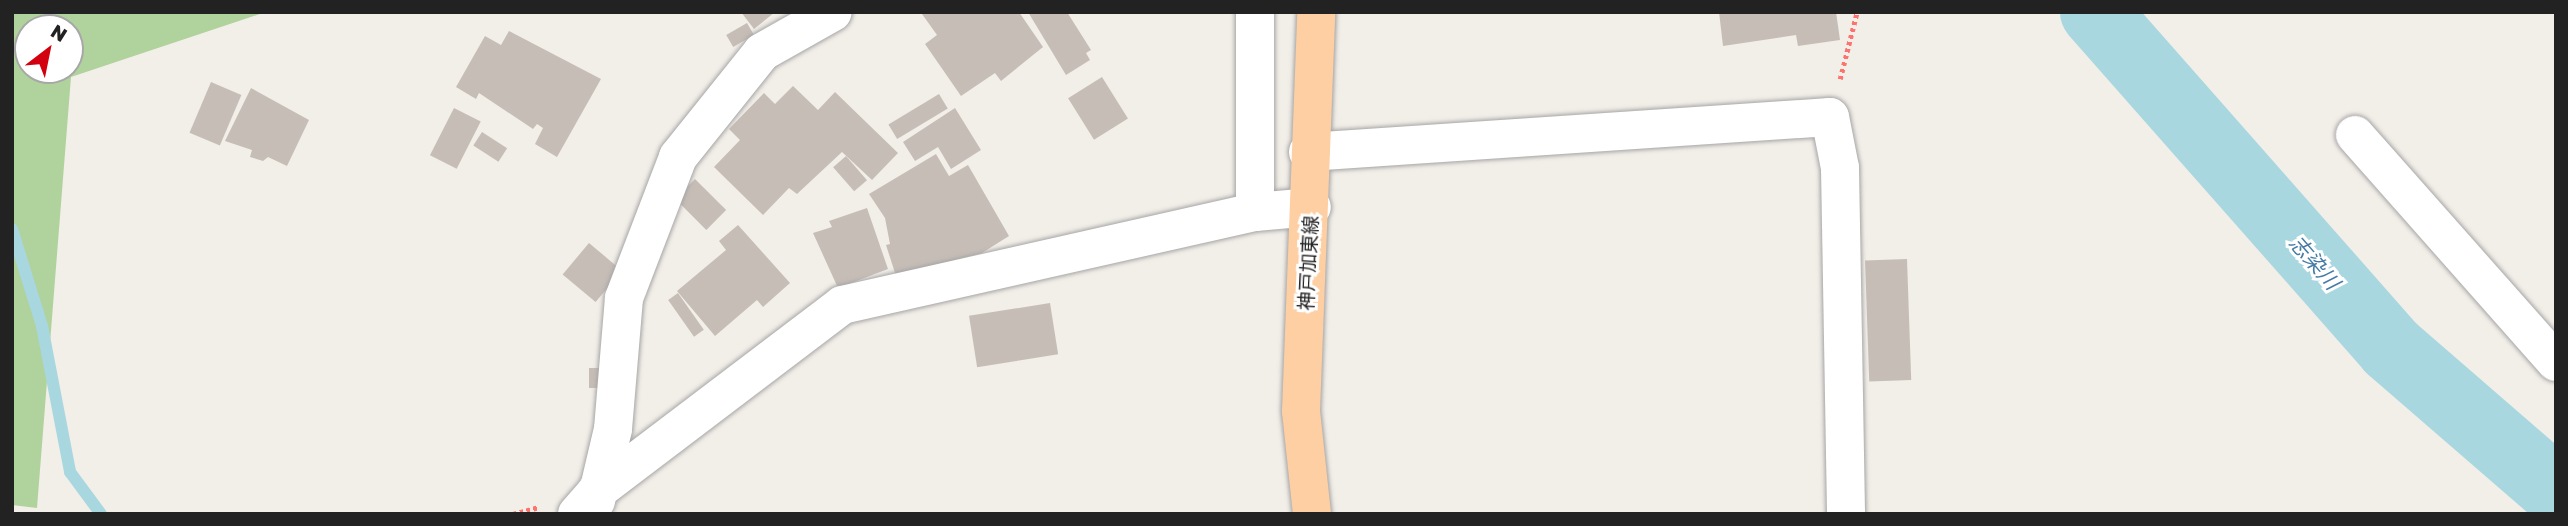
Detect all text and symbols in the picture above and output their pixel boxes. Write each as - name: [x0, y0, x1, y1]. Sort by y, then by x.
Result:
- north arrow: [14, 14, 84, 84]
- text: N: [47, 19, 72, 46]
- street label: 神戸加東線: [1294, 215, 1322, 311]
- water label: 志染川: [2285, 230, 2345, 294]

